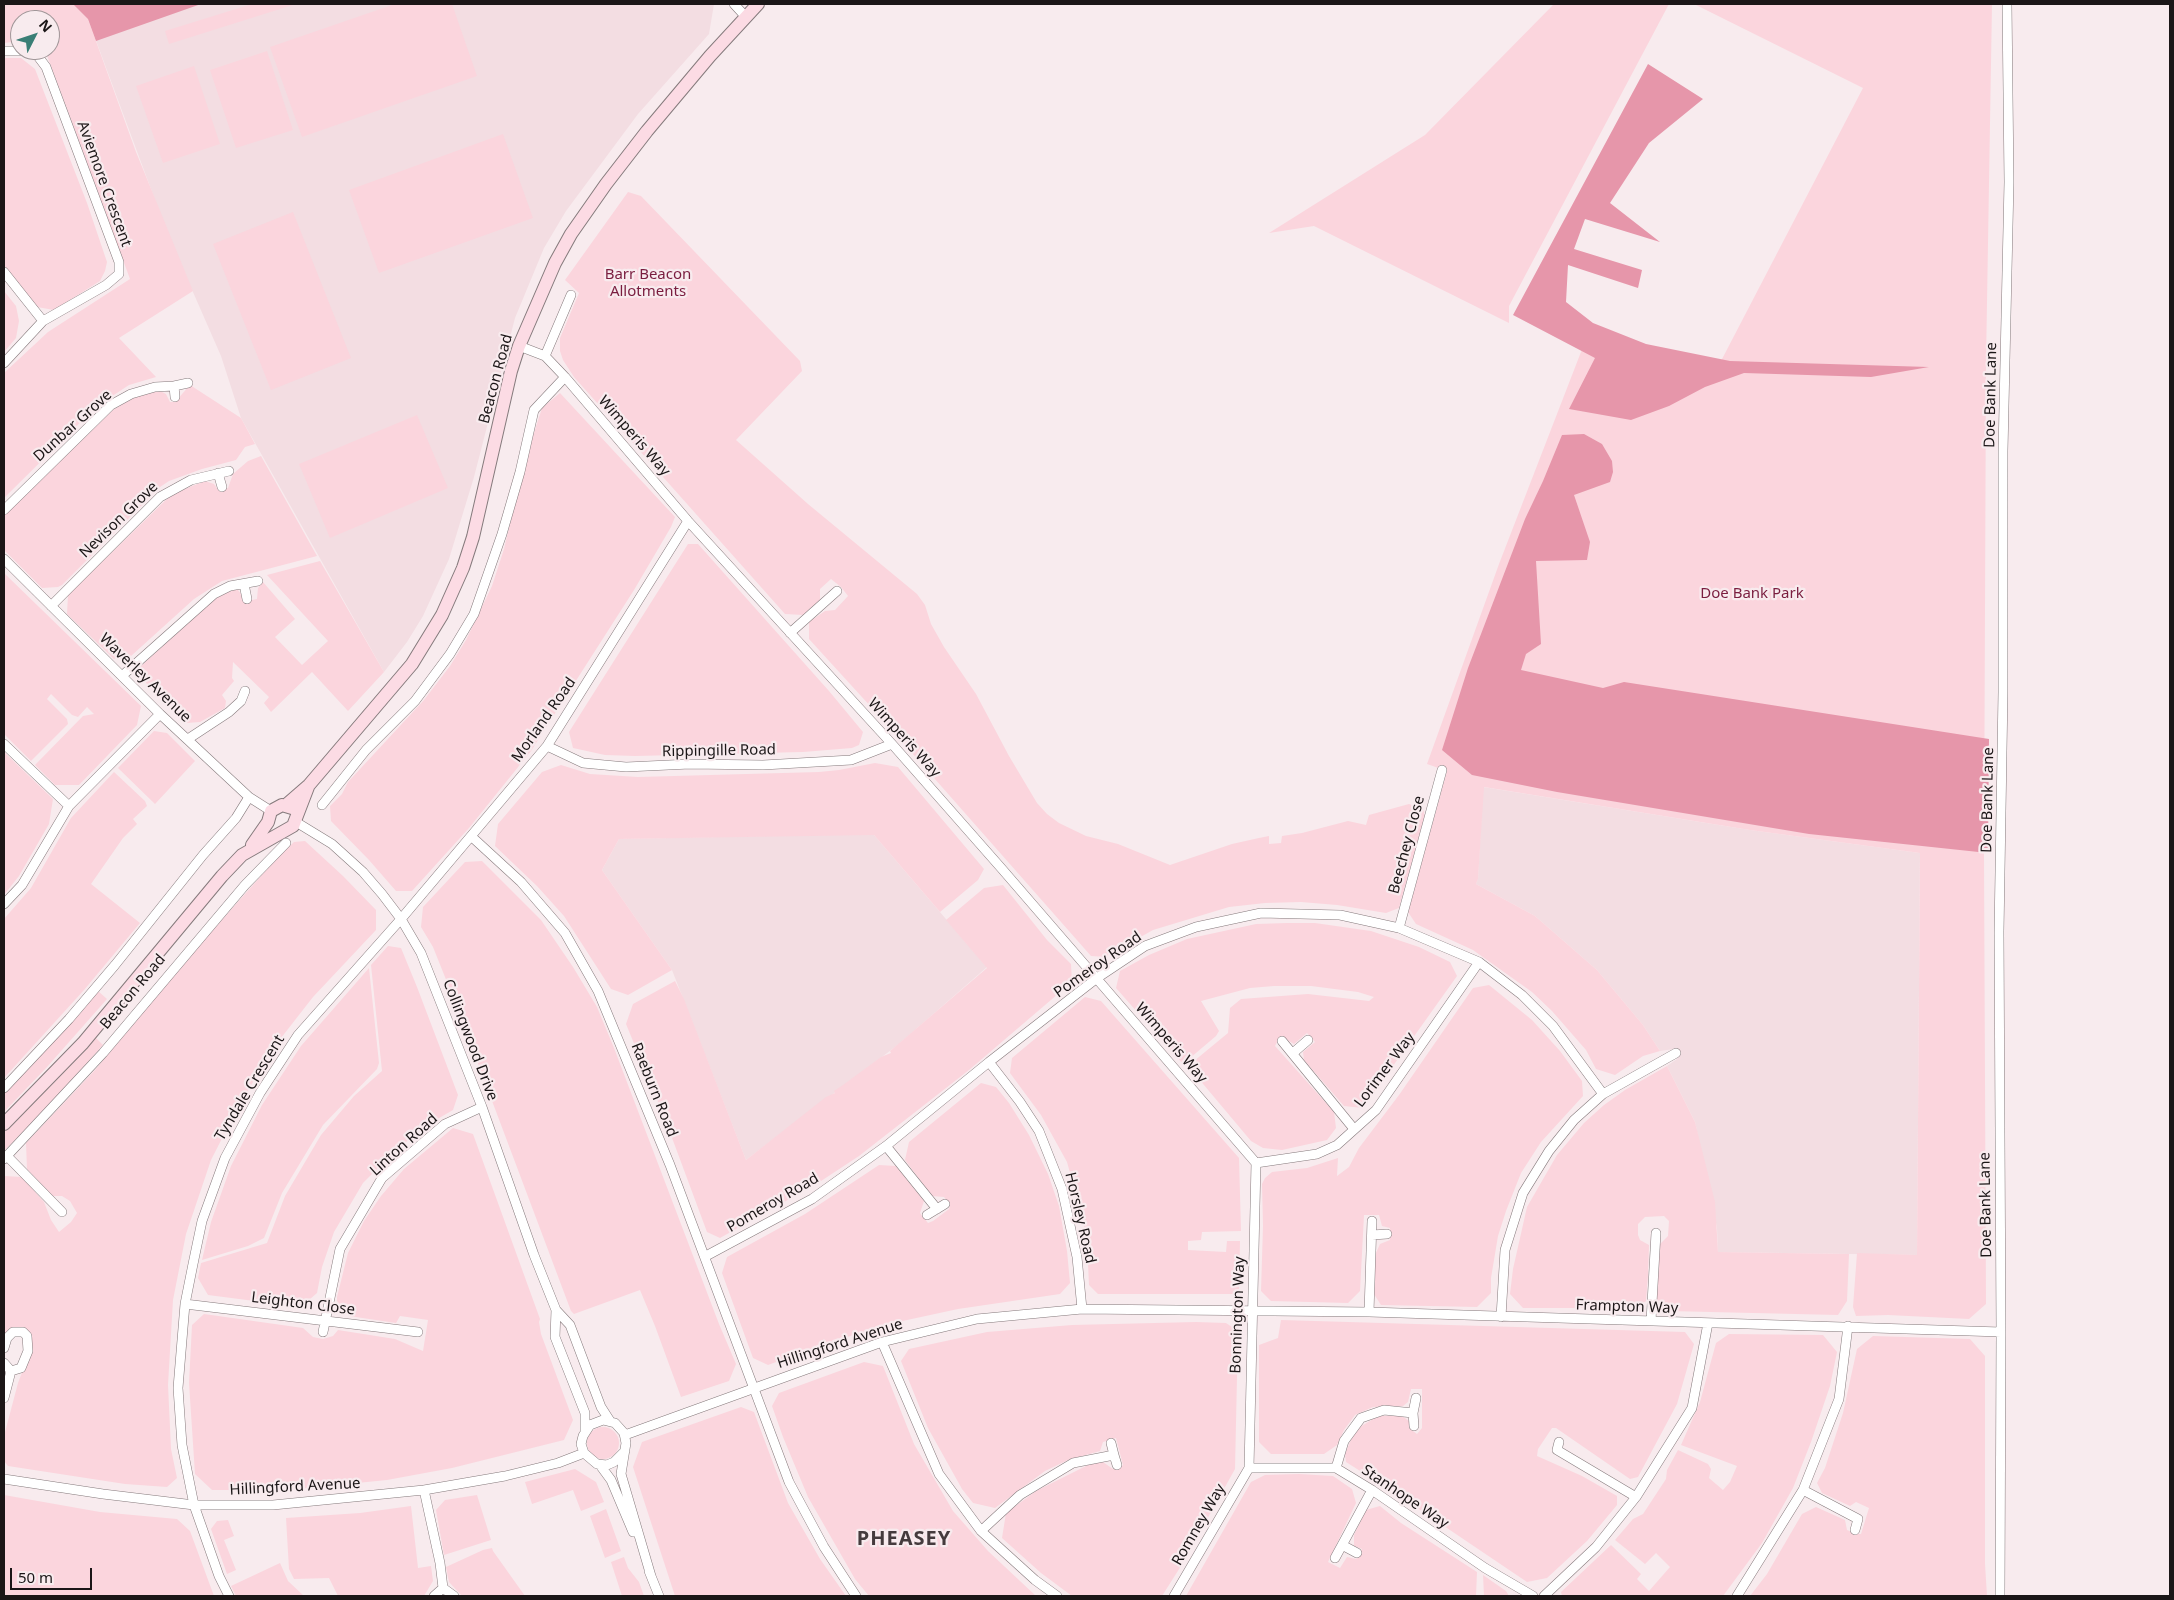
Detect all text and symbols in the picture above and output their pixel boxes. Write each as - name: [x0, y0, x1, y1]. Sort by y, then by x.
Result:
- north arrow: [10, 10, 60, 60]
- text: N: [35, 15, 57, 36]
- street label: Aviemore Crescent: [73, 119, 135, 249]
- park label: Barr Beacon Allotments: [605, 266, 691, 301]
- street label: Beacon Road: [475, 332, 517, 426]
- street label: Doe Bank Lane: [1981, 342, 2001, 448]
- street label: Dunbar Grove: [30, 386, 116, 466]
- street label: Wimperis Way: [594, 392, 674, 480]
- street label: Nevison Grove: [76, 478, 162, 562]
- park label: Doe Bank Park: [1700, 585, 1804, 603]
- street label: Waverley Avenue: [95, 630, 195, 726]
- street label: Morland Road: [508, 674, 580, 766]
- street label: Wimperis Way: [864, 695, 944, 781]
- street label: Rippingille Road: [662, 741, 776, 761]
- street label: Doe Bank Lane: [1978, 747, 1998, 853]
- street label: Beechey Close: [1385, 794, 1429, 896]
- street label: Pomeroy Road: [1051, 928, 1145, 1002]
- street label: Beacon Road: [97, 951, 169, 1033]
- street label: Collingwood Drive: [439, 977, 501, 1103]
- street label: Wimperis Way: [1131, 999, 1211, 1087]
- street label: Lorimer Way: [1351, 1029, 1419, 1111]
- street label: Tyndale Crescent: [211, 1032, 289, 1144]
- street label: Raeburn Road: [627, 1040, 681, 1140]
- street label: Linton Road: [367, 1110, 441, 1180]
- street label: Doe Bank Lane: [1976, 1152, 1996, 1258]
- street label: Pomeroy Road: [724, 1169, 822, 1237]
- street label: Horsley Road: [1061, 1171, 1099, 1265]
- street label: Bonnington Way: [1227, 1256, 1249, 1374]
- street label: Leighton Close: [250, 1289, 356, 1319]
- street label: Frampton Way: [1575, 1296, 1679, 1318]
- street label: Hillingford Avenue: [775, 1315, 905, 1373]
- street label: Stanhope Way: [1358, 1461, 1452, 1533]
- street label: Hillingford Avenue: [229, 1475, 361, 1499]
- street label: Romney Way: [1168, 1481, 1230, 1569]
- district label: PHEASEY: [856, 1527, 952, 1551]
- scale bar: [12, 1558, 95, 1590]
- text: 50 m: [18, 1567, 53, 1587]

